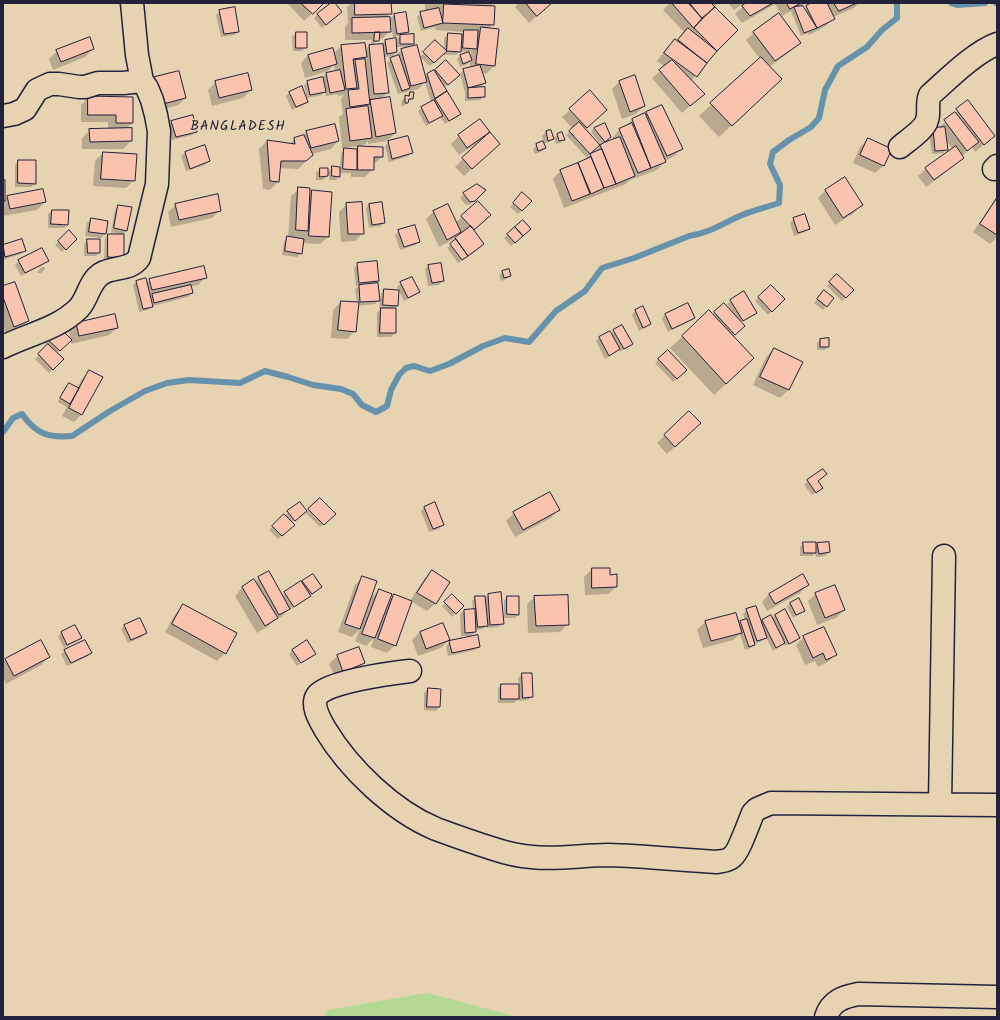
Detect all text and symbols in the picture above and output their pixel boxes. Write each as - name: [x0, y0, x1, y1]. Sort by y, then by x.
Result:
- district label: BANGLADESH: [190, 120, 286, 136]

